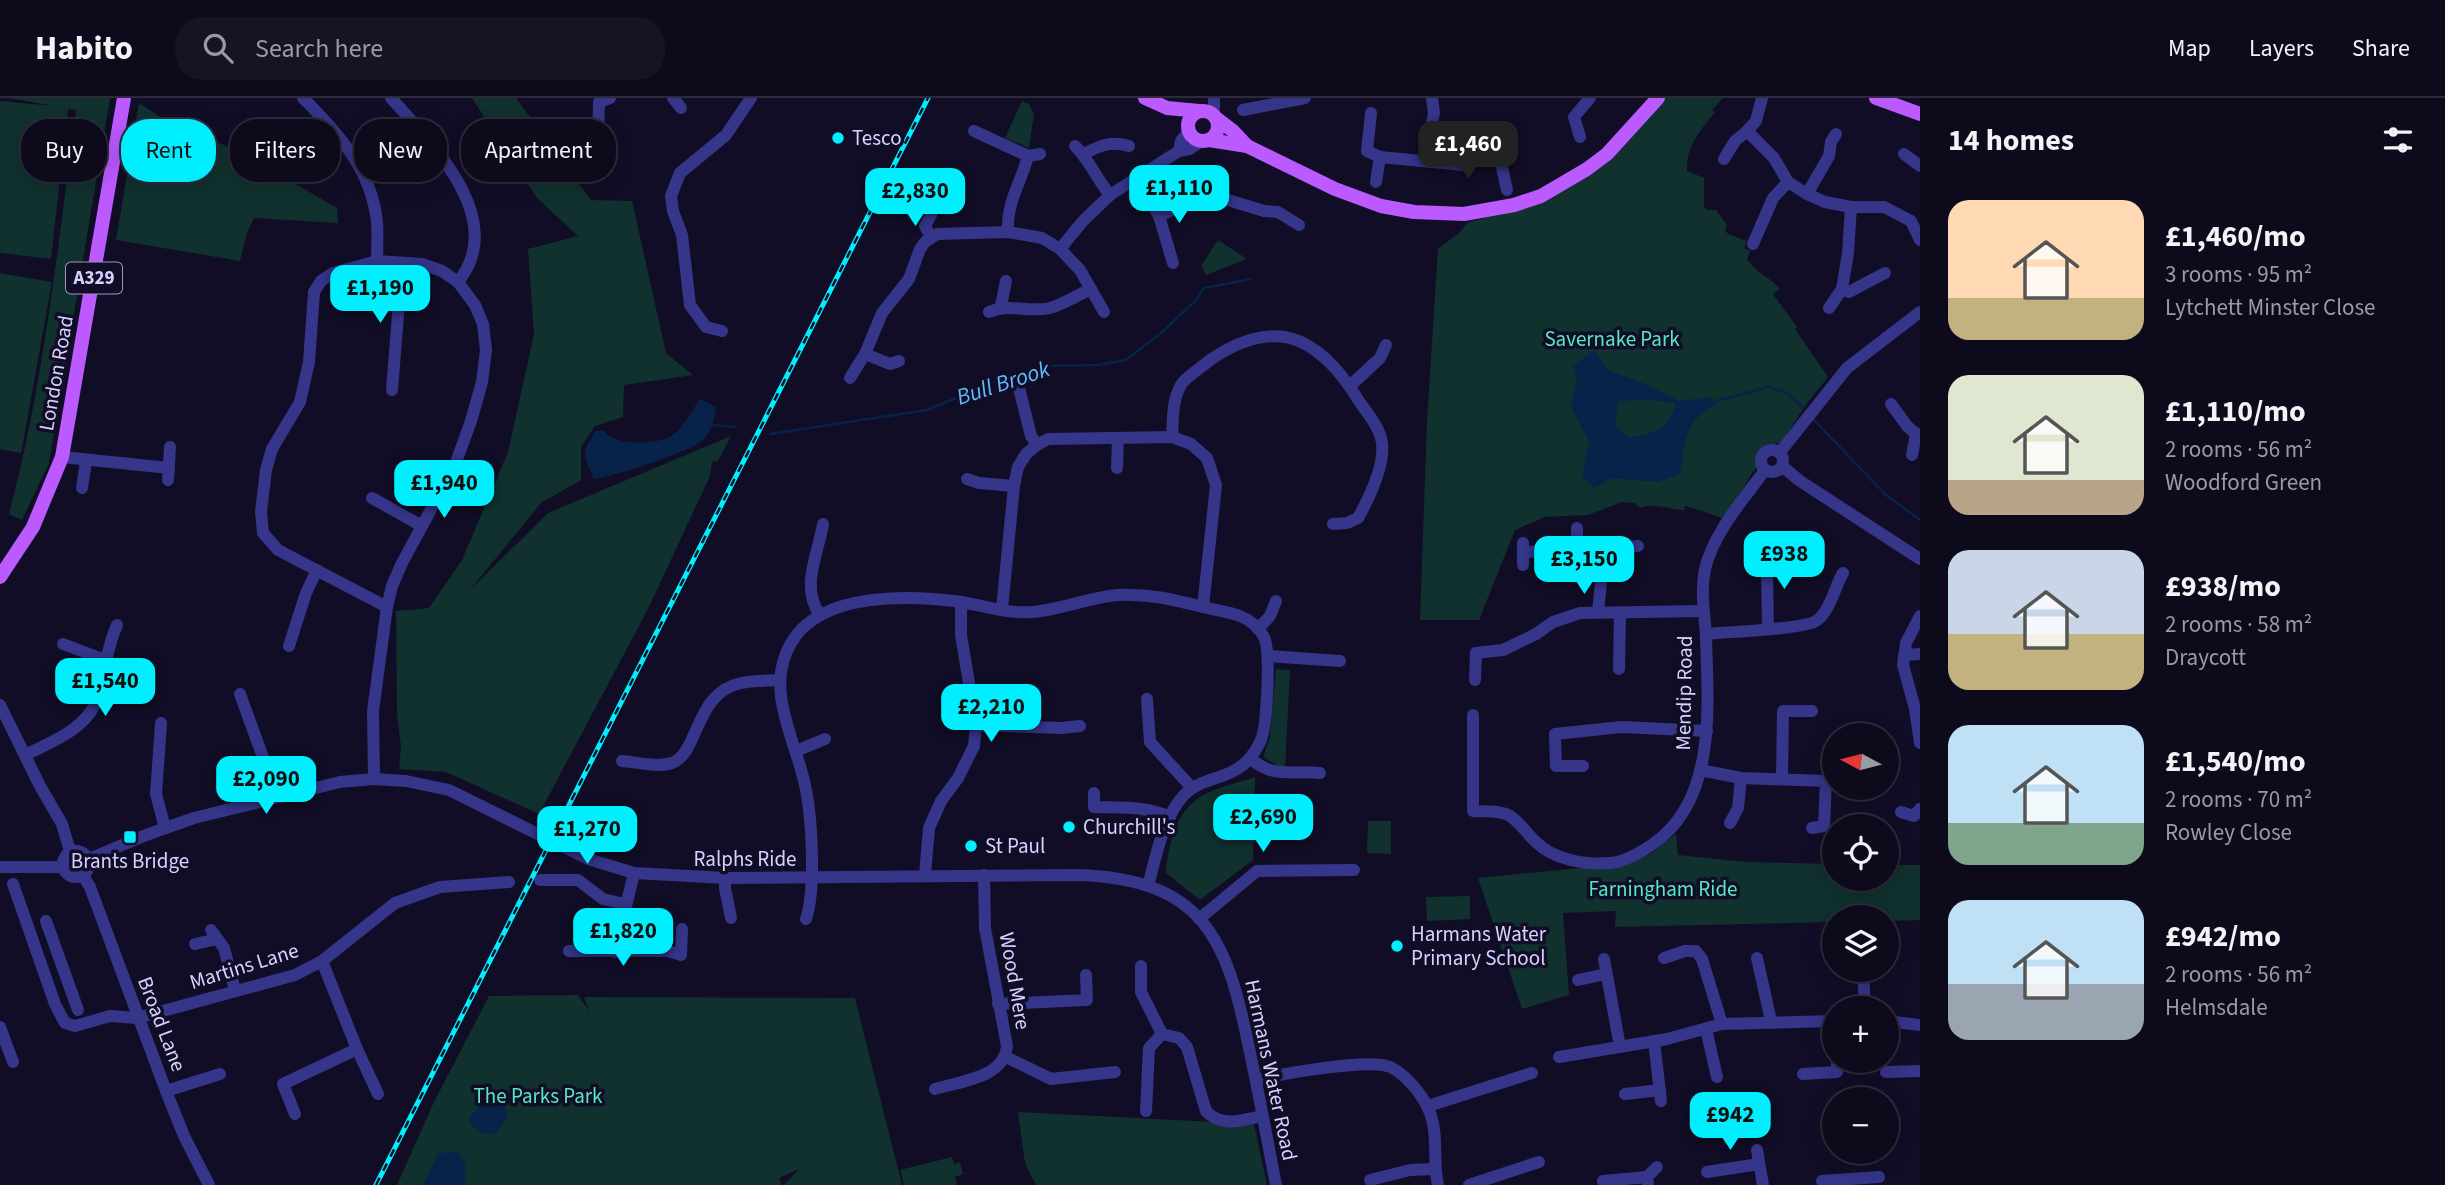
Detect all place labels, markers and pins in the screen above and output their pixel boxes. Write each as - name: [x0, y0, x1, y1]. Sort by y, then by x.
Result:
- pin: £1,460: [1411, 122, 1525, 181]
- place label: Tesco: [852, 123, 902, 153]
- marker: Tesco: [830, 130, 846, 146]
- pin: £1,110: [1122, 166, 1236, 225]
- pin: £2,830: [858, 169, 972, 228]
- pin: £1,190: [323, 266, 437, 325]
- pin: £1,940: [387, 460, 501, 520]
- pin: £938: [1743, 532, 1825, 591]
- pin: £3,150: [1527, 536, 1641, 596]
- pin: £1,540: [48, 658, 162, 718]
- pin: £2,210: [934, 684, 1048, 744]
- pin: £2,090: [209, 756, 323, 816]
- pin: £2,690: [1206, 794, 1320, 854]
- pin: £1,270: [530, 806, 644, 866]
- place label: Churchill's: [1083, 812, 1176, 842]
- marker: Churchill's: [1061, 819, 1077, 835]
- marker: Brants Bridge: [122, 829, 138, 845]
- place label: St Paul: [985, 831, 1045, 861]
- marker: St Paul: [963, 838, 979, 854]
- place label: Brants Bridge: [71, 846, 189, 876]
- pin: £1,820: [566, 908, 680, 968]
- place label: Harmans Water Primary School: [1411, 919, 1547, 973]
- marker: Harmans Water Primary School: [1389, 938, 1405, 954]
- pin: £942: [1689, 1093, 1771, 1152]

